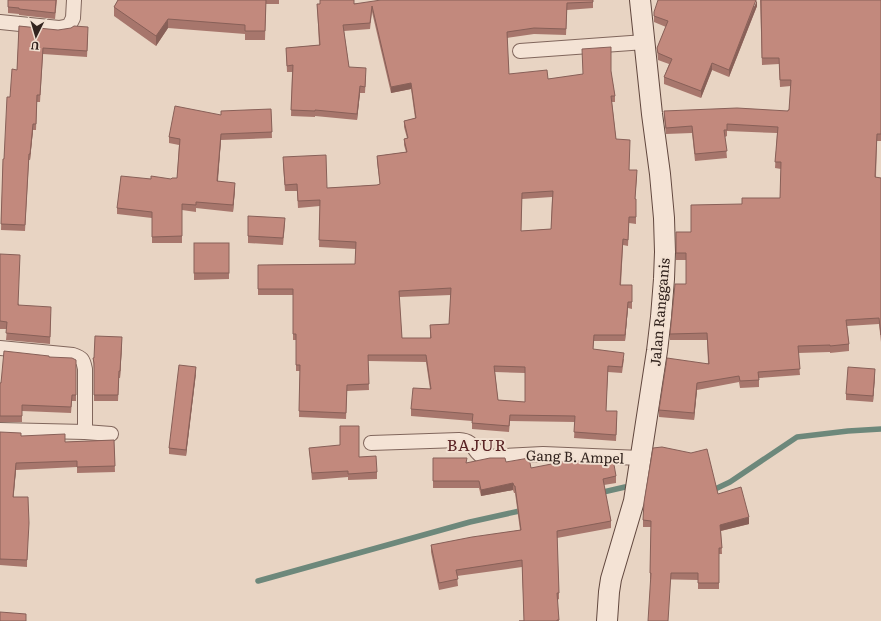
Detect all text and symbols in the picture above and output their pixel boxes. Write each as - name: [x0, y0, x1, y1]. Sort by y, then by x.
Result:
- north arrow: [16, 16, 56, 56]
- text: U: [30, 39, 40, 55]
- street label: Jalan Rangganis: [644, 257, 674, 367]
- district label: BAJUR: [447, 432, 507, 456]
- street label: Gang B. Ampel: [526, 444, 625, 468]

